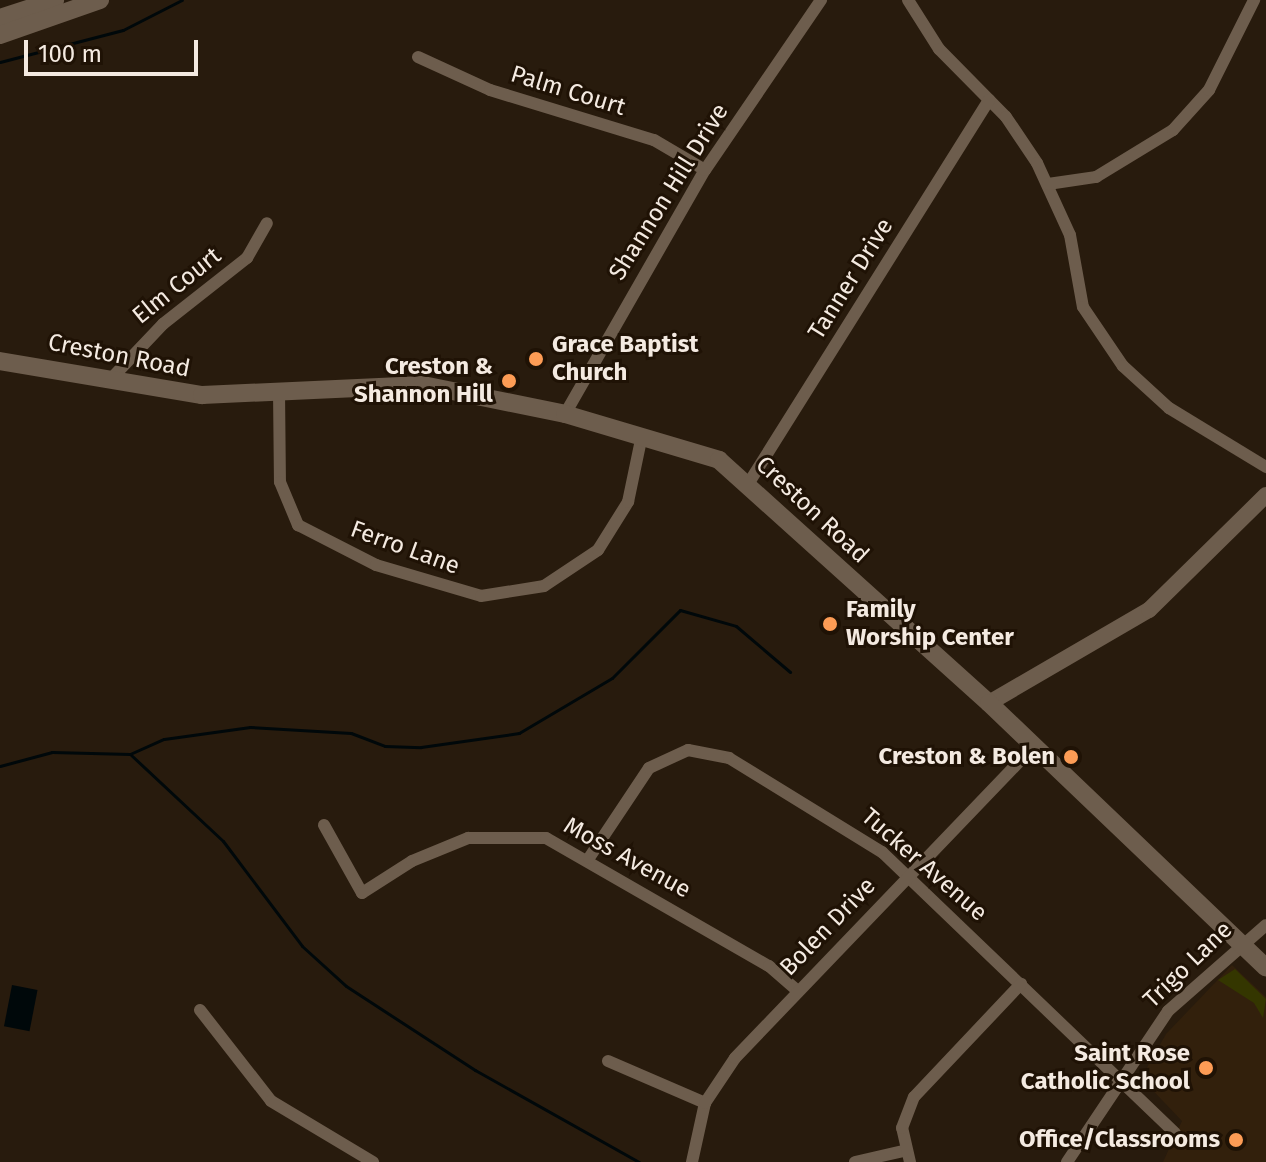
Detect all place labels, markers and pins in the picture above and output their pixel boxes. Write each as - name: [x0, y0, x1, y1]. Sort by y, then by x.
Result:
- place label: Grace Baptist Church: [552, 331, 699, 387]
- marker: Grace Baptist Church: [527, 350, 545, 368]
- place label: Creston & Shannon Hill: [354, 353, 493, 409]
- marker: Creston & Shannon Hill: [500, 372, 518, 390]
- place label: Family Worship Center: [846, 596, 1014, 652]
- marker: Family Worship Center: [821, 615, 839, 633]
- place label: Creston & Bolen: [879, 743, 1055, 771]
- marker: Creston & Bolen: [1062, 748, 1080, 766]
- place label: Saint Rose Catholic School: [1021, 1040, 1190, 1096]
- marker: Saint Rose Catholic School: [1197, 1059, 1215, 1077]
- place label: Office/Classrooms: [1019, 1126, 1220, 1154]
- marker: Office/Classrooms: [1227, 1131, 1245, 1149]

